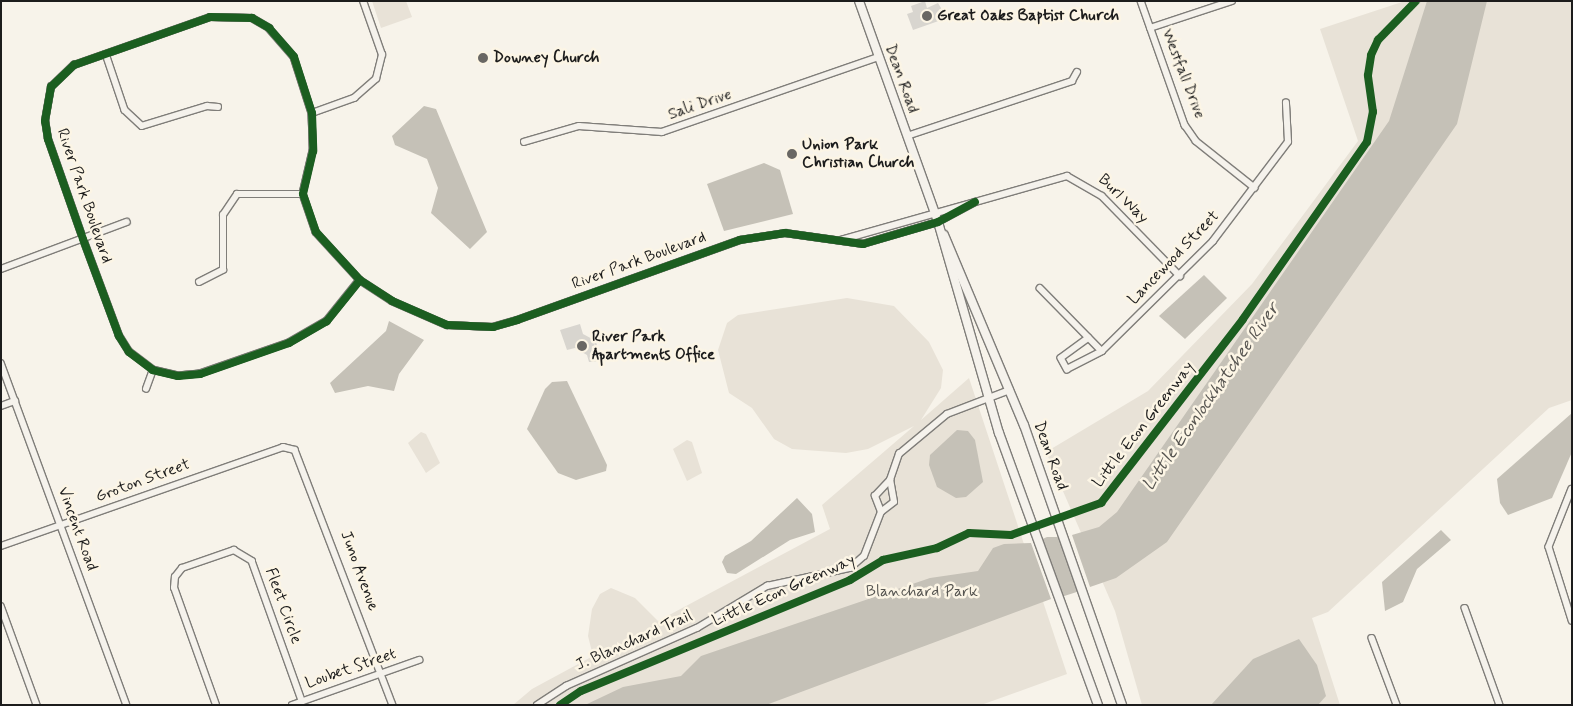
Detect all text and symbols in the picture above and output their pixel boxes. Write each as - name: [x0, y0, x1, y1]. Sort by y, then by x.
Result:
- place label: Great Oaks Baptist Church: [937, 6, 1120, 26]
- marker: Great Oaks Baptist Church: [921, 10, 933, 22]
- street label: Westfall Drive: [1157, 26, 1209, 122]
- street label: Dean Road: [880, 42, 922, 116]
- place label: Downey Church: [493, 48, 604, 68]
- marker: Downey Church: [477, 52, 489, 64]
- street label: Sali Drive: [666, 85, 734, 125]
- street label: River Park Boulevard: [52, 127, 116, 265]
- place label: Union Park Christian Church: [802, 135, 918, 173]
- marker: Union Park Christian Church: [786, 148, 798, 160]
- street label: Burl Way: [1094, 170, 1152, 228]
- street label: Lancewood Street: [1125, 207, 1223, 309]
- street label: River Park Boulevard: [570, 228, 708, 294]
- water label: Little Econlockhatchee River: [1139, 300, 1283, 494]
- place label: River Park Apartments Office: [592, 327, 715, 365]
- marker: River Park Apartments Office: [576, 340, 588, 352]
- street label: Little Econ Greenway: [1089, 358, 1199, 492]
- street label: Dean Road: [1029, 419, 1071, 493]
- street label: Groton Street: [94, 455, 192, 507]
- street label: Vincent Road: [53, 485, 101, 573]
- street label: Juno Avenue: [335, 527, 383, 615]
- street label: Little Econ Greenway: [710, 551, 858, 631]
- street label: Fleet Circle: [260, 566, 306, 646]
- park label: Blanchard Park: [867, 582, 977, 602]
- street label: J. Blanchard Trail: [574, 607, 694, 675]
- street label: Loubet Street: [302, 644, 400, 694]

